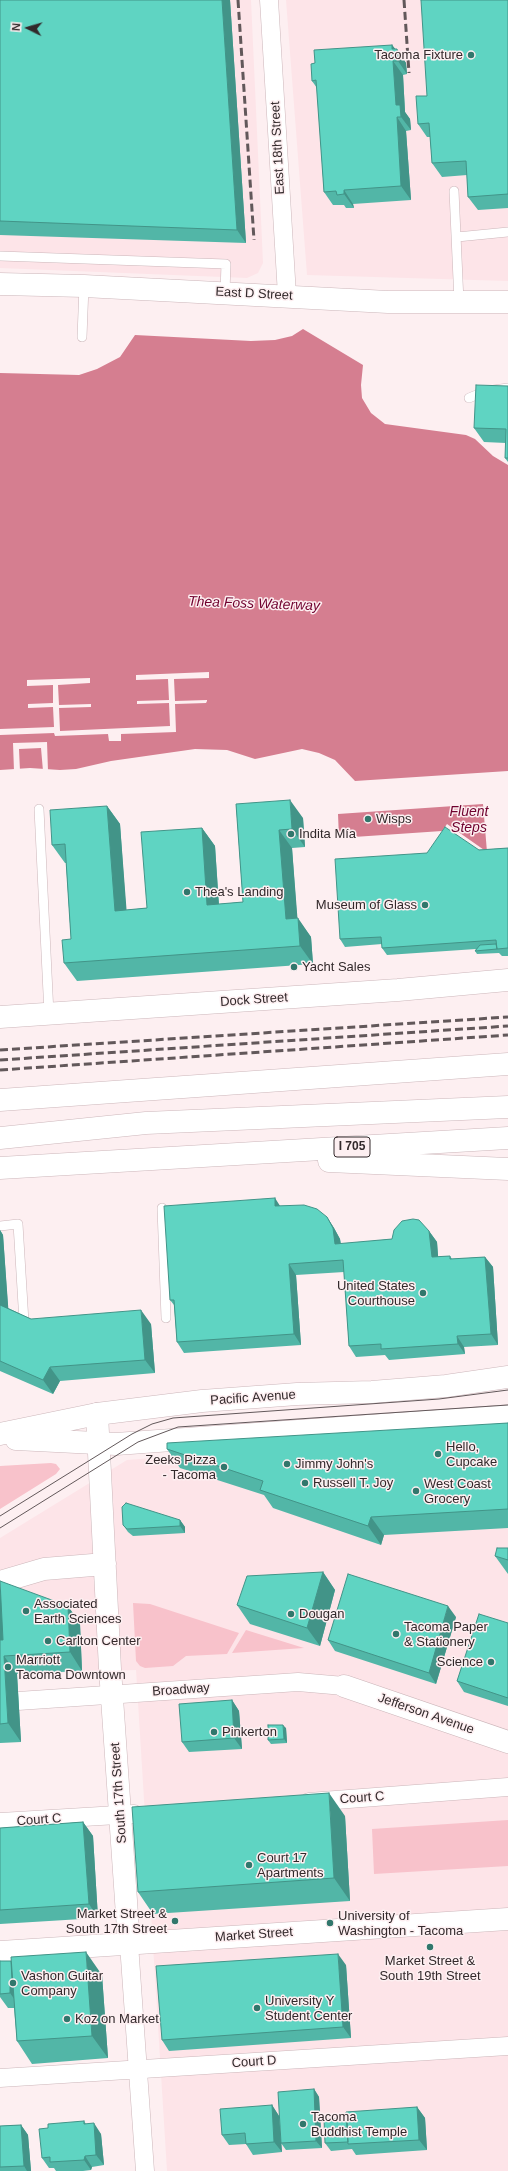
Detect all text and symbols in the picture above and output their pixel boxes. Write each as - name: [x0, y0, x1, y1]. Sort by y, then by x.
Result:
- north arrow: [8, 8, 48, 48]
- text: N: [10, 22, 22, 31]
- place label: Tacoma Fixture: [374, 47, 463, 63]
- marker: Tacoma Fixture: [466, 50, 476, 60]
- street label: East 18th Street: [268, 101, 288, 195]
- street label: East D Street: [215, 284, 293, 304]
- water label: Thea Foss Waterway: [188, 593, 320, 615]
- water label: Fluent Steps: [450, 804, 488, 836]
- place label: Wisps: [376, 811, 411, 827]
- marker: Wisps: [363, 814, 373, 824]
- place label: Indita Mía: [299, 826, 356, 842]
- marker: Indita Mía: [286, 829, 296, 839]
- place label: Thea's Landing: [195, 884, 283, 900]
- marker: Thea's Landing: [182, 887, 192, 897]
- place label: Museum of Glass: [316, 897, 417, 913]
- marker: Museum of Glass: [420, 900, 430, 910]
- place label: Yacht Sales: [302, 959, 370, 975]
- marker: Yacht Sales: [289, 962, 299, 972]
- street label: Dock Street: [220, 990, 288, 1010]
- road number: I 705: [334, 1137, 370, 1157]
- place label: United States Courthouse: [337, 1278, 415, 1309]
- marker: United States Courthouse: [418, 1288, 428, 1298]
- street label: Pacific Avenue: [210, 1387, 296, 1409]
- place label: Hello, Cupcake: [446, 1439, 497, 1470]
- marker: Hello, Cupcake: [433, 1449, 443, 1459]
- place label: Zeeks Pizza - Tacoma: [145, 1452, 216, 1483]
- place label: Jimmy John's: [295, 1456, 373, 1472]
- marker: Jimmy John's: [282, 1459, 292, 1469]
- marker: Zeeks Pizza - Tacoma: [219, 1462, 229, 1472]
- place label: Russell T. Joy: [313, 1475, 393, 1491]
- place label: West Coast Grocery: [424, 1476, 491, 1507]
- marker: Russell T. Joy: [300, 1478, 310, 1488]
- marker: West Coast Grocery: [411, 1486, 421, 1496]
- place label: Associated Earth Sciences: [34, 1596, 121, 1627]
- marker: Associated Earth Sciences: [21, 1606, 31, 1616]
- place label: Dougan: [299, 1606, 345, 1622]
- marker: Dougan: [286, 1609, 296, 1619]
- place label: Tacoma Paper & Stationery: [404, 1619, 488, 1650]
- marker: Tacoma Paper & Stationery: [391, 1629, 401, 1639]
- place label: Carlton Center: [56, 1633, 141, 1649]
- marker: Carlton Center: [43, 1636, 53, 1646]
- place label: Marriott Tacoma Downtown: [16, 1652, 126, 1683]
- place label: Science: [437, 1654, 483, 1670]
- marker: Science: [486, 1657, 496, 1667]
- marker: Marriott Tacoma Downtown: [3, 1662, 13, 1672]
- street label: Broadway: [152, 1680, 210, 1700]
- street label: Jefferson Avenue: [376, 1690, 476, 1738]
- place label: Pinkerton: [222, 1724, 277, 1740]
- marker: Pinkerton: [209, 1727, 219, 1737]
- street label: South 17th Street: [108, 1742, 130, 1844]
- street label: Court C: [339, 1789, 385, 1807]
- street label: Court C: [16, 1811, 62, 1829]
- place label: Court 17 Apartments: [257, 1850, 323, 1881]
- marker: Court 17 Apartments: [244, 1860, 254, 1870]
- place label: Market Street & South 17th Street: [66, 1906, 167, 1937]
- place label: University of Washington - Tacoma: [338, 1908, 463, 1939]
- marker: Market Street & South 17th Street: [170, 1916, 180, 1926]
- marker: University of Washington - Tacoma: [325, 1918, 335, 1928]
- street label: Market Street: [215, 1924, 293, 1946]
- marker: Market Street & South 19th Street: [425, 1942, 435, 1952]
- place label: Market Street & South 19th Street: [379, 1953, 481, 1984]
- place label: Vashon Guitar Company: [21, 1968, 103, 1999]
- marker: Vashon Guitar Company: [8, 1978, 18, 1988]
- place label: University Y Student Center: [265, 1993, 352, 2024]
- marker: University Y Student Center: [252, 2003, 262, 2013]
- place label: Koz on Market: [75, 2011, 159, 2027]
- marker: Koz on Market: [62, 2014, 72, 2024]
- street label: Court D: [231, 2053, 277, 2071]
- place label: Tacoma Buddhist Temple: [311, 2109, 407, 2140]
- marker: Tacoma Buddhist Temple: [298, 2119, 308, 2129]

